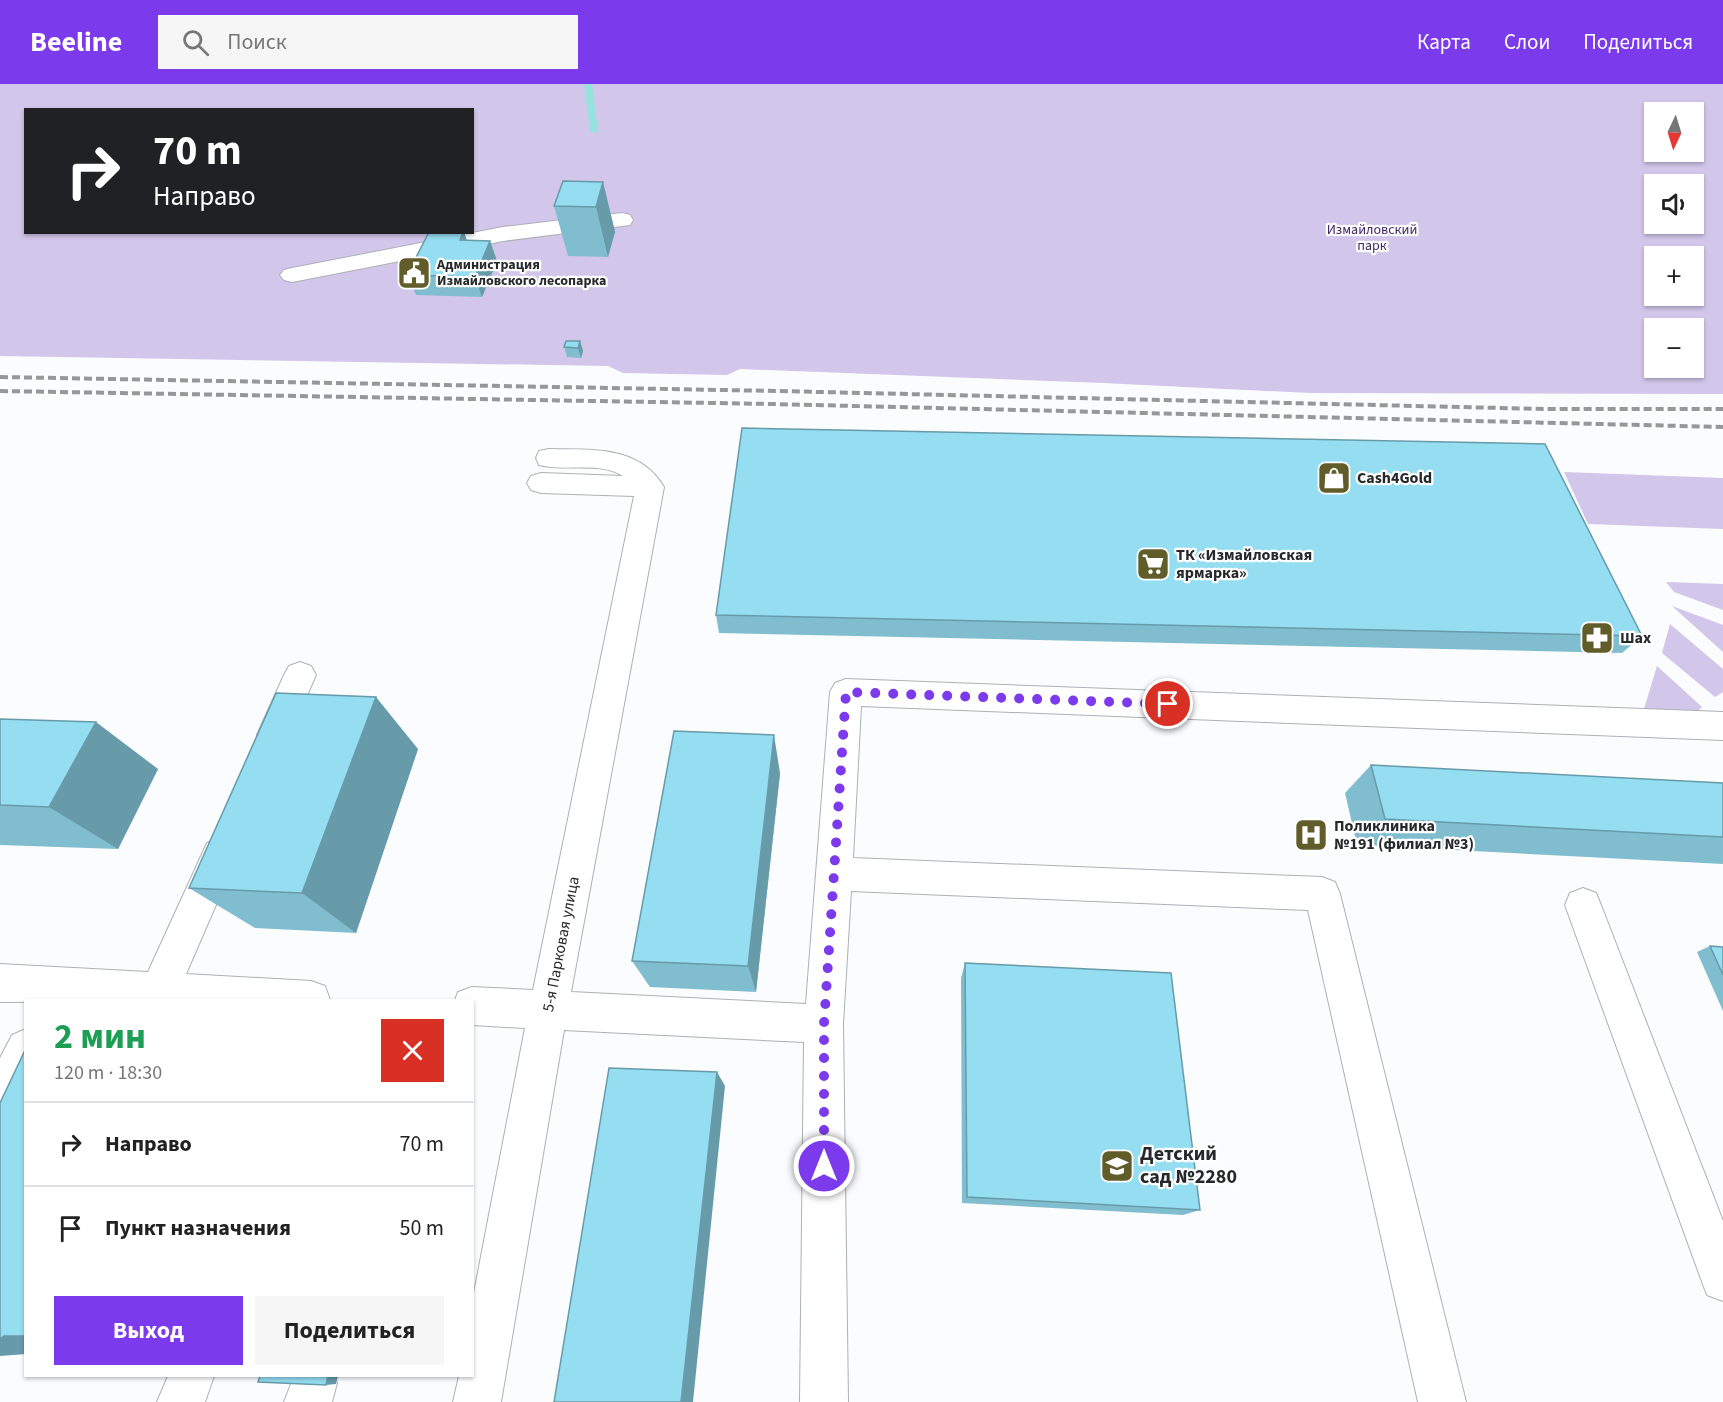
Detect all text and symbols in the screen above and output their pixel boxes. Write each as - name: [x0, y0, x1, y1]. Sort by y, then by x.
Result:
- search box: [158, 15, 578, 69]
- text: Beeline: [30, 22, 122, 62]
- icon: search: [179, 26, 212, 59]
- text: Поиск: [227, 26, 287, 58]
- text: Карта: [1417, 27, 1471, 57]
- text: Слои: [1504, 27, 1550, 57]
- text: Поделиться: [1583, 27, 1693, 57]
- north arrow: [1644, 102, 1704, 162]
- map controls: [1644, 102, 1704, 378]
- text: 70 m: [153, 121, 242, 181]
- icon: right: [54, 132, 132, 210]
- button: sound: [1644, 174, 1704, 234]
- text: Направо: [153, 177, 256, 216]
- park label: Измайловский парк: [1327, 220, 1417, 256]
- button: +: [1644, 246, 1704, 306]
- public building icon: Администрация Измайловского лесопарка: [396, 255, 432, 291]
- place label: Администрация Измайловского лесопарка: [436, 255, 606, 291]
- button: −: [1644, 318, 1704, 378]
- shop icon: Cash4Gold: [1316, 460, 1352, 496]
- place label: Cash4Gold: [1357, 467, 1432, 489]
- place label: ТК «Измайловская ярмарка»: [1176, 544, 1312, 584]
- supermarket icon: ТК «Измайловская ярмарка»: [1135, 546, 1171, 582]
- pharmacy icon: Шах: [1579, 620, 1615, 656]
- place label: Шах: [1620, 627, 1651, 649]
- pin: [1142, 678, 1193, 729]
- icon: arrive: [1151, 687, 1184, 720]
- place label: Поликлиника №191 (филиал №3): [1334, 815, 1474, 855]
- hospital icon: Поликлиника №191 (филиал №3): [1293, 817, 1329, 853]
- street label: 5-я Парковая улица: [537, 874, 585, 1014]
- text: 2 мин: [54, 1011, 146, 1062]
- button: close: [381, 1019, 444, 1082]
- text: 120 m · 18:30: [54, 1059, 162, 1087]
- icon: right: [54, 1128, 87, 1161]
- text: Направо: [105, 1128, 192, 1160]
- text: 70 m: [399, 1128, 444, 1160]
- position arrow: [792, 1134, 856, 1198]
- place label: Детский сад №2280: [1140, 1140, 1237, 1191]
- school or university icon: Детский сад №2280: [1099, 1148, 1135, 1184]
- icon: arrive: [54, 1212, 87, 1245]
- text: Пункт назначения: [105, 1212, 291, 1244]
- text: 50 m: [399, 1212, 444, 1244]
- button: Выход: [54, 1296, 243, 1365]
- button: Поделиться: [255, 1296, 444, 1365]

